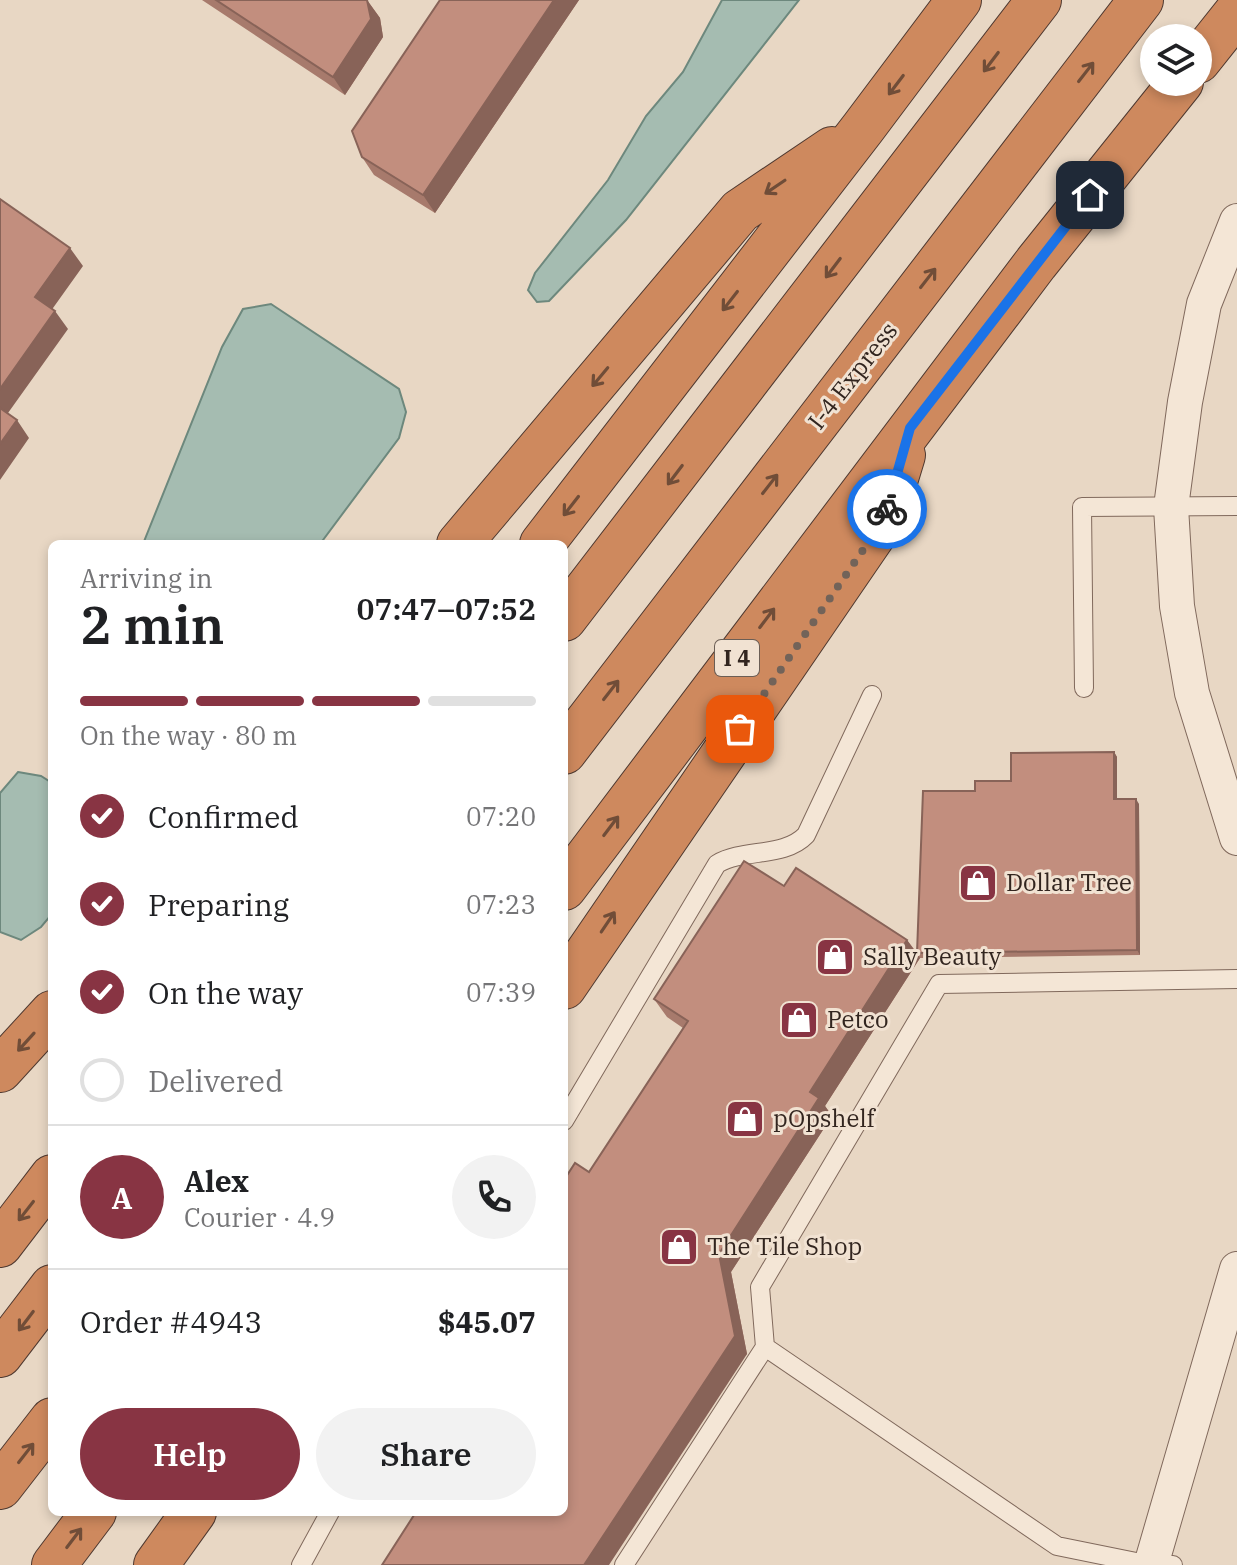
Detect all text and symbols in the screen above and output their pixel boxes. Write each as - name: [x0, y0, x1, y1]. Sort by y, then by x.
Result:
- map controls: [1140, 24, 1212, 96]
- button: layers: [1140, 24, 1212, 96]
- one-way arrow: [983, 51, 1000, 72]
- one-way arrow: [1078, 62, 1095, 83]
- one-way arrow: [887, 74, 904, 95]
- pin: [1056, 161, 1124, 229]
- icon: home: [1068, 173, 1112, 217]
- one-way arrow: [765, 179, 787, 195]
- one-way arrow: [824, 257, 841, 278]
- one-way arrow: [920, 268, 937, 289]
- one-way arrow: [722, 290, 739, 311]
- street label: I-4 Express: [800, 315, 904, 436]
- one-way arrow: [591, 367, 609, 387]
- one-way arrow: [666, 464, 683, 485]
- courier: [847, 469, 927, 549]
- one-way arrow: [761, 474, 778, 495]
- icon: bike: [865, 487, 909, 531]
- one-way arrow: [562, 495, 580, 516]
- text: Arriving in: [80, 561, 213, 595]
- text: 07:47–07:52: [356, 589, 536, 628]
- text: 2 min: [80, 591, 225, 658]
- one-way arrow: [759, 608, 776, 629]
- road number: I 4: [715, 640, 759, 676]
- one-way arrow: [603, 680, 620, 702]
- pin: [706, 695, 774, 763]
- icon: bag: [718, 707, 762, 751]
- text: On the way · 80 m: [80, 718, 297, 752]
- icon: check: [80, 794, 124, 838]
- text: Confirmed: [148, 797, 299, 836]
- text: 07:20: [466, 799, 536, 833]
- one-way arrow: [602, 816, 619, 837]
- shop icon: Dollar Tree: [957, 862, 999, 904]
- place label: Dollar Tree: [1006, 866, 1132, 898]
- icon: check: [80, 882, 124, 926]
- text: Preparing: [148, 885, 289, 924]
- text: 07:23: [466, 887, 536, 921]
- one-way arrow: [600, 912, 616, 934]
- shop icon: Sally Beauty: [814, 936, 856, 978]
- place label: Sally Beauty: [863, 940, 1001, 972]
- icon: check: [80, 970, 124, 1014]
- text: On the way: [148, 973, 303, 1012]
- text: 07:39: [466, 975, 536, 1009]
- shop icon: Petco: [778, 999, 820, 1041]
- place label: Petco: [827, 1003, 889, 1035]
- one-way arrow: [17, 1031, 35, 1051]
- text: Delivered: [148, 1061, 283, 1100]
- shop icon: pOpshelf: [724, 1098, 766, 1140]
- place label: pOpshelf: [773, 1102, 877, 1134]
- button: phone: [452, 1155, 536, 1239]
- text: Alex: [184, 1161, 249, 1200]
- text: A: [112, 1178, 132, 1217]
- one-way arrow: [17, 1200, 35, 1221]
- text: Courier · 4.9: [184, 1200, 335, 1234]
- shop icon: The Tile Shop: [658, 1226, 700, 1268]
- place label: The Tile Shop: [707, 1230, 862, 1262]
- text: Order #4943: [80, 1302, 262, 1341]
- text: $45.07: [438, 1302, 536, 1341]
- one-way arrow: [17, 1310, 35, 1331]
- button: Help: [80, 1408, 300, 1500]
- button: Share: [316, 1408, 536, 1500]
- one-way arrow: [17, 1443, 34, 1465]
- one-way arrow: [66, 1528, 83, 1550]

